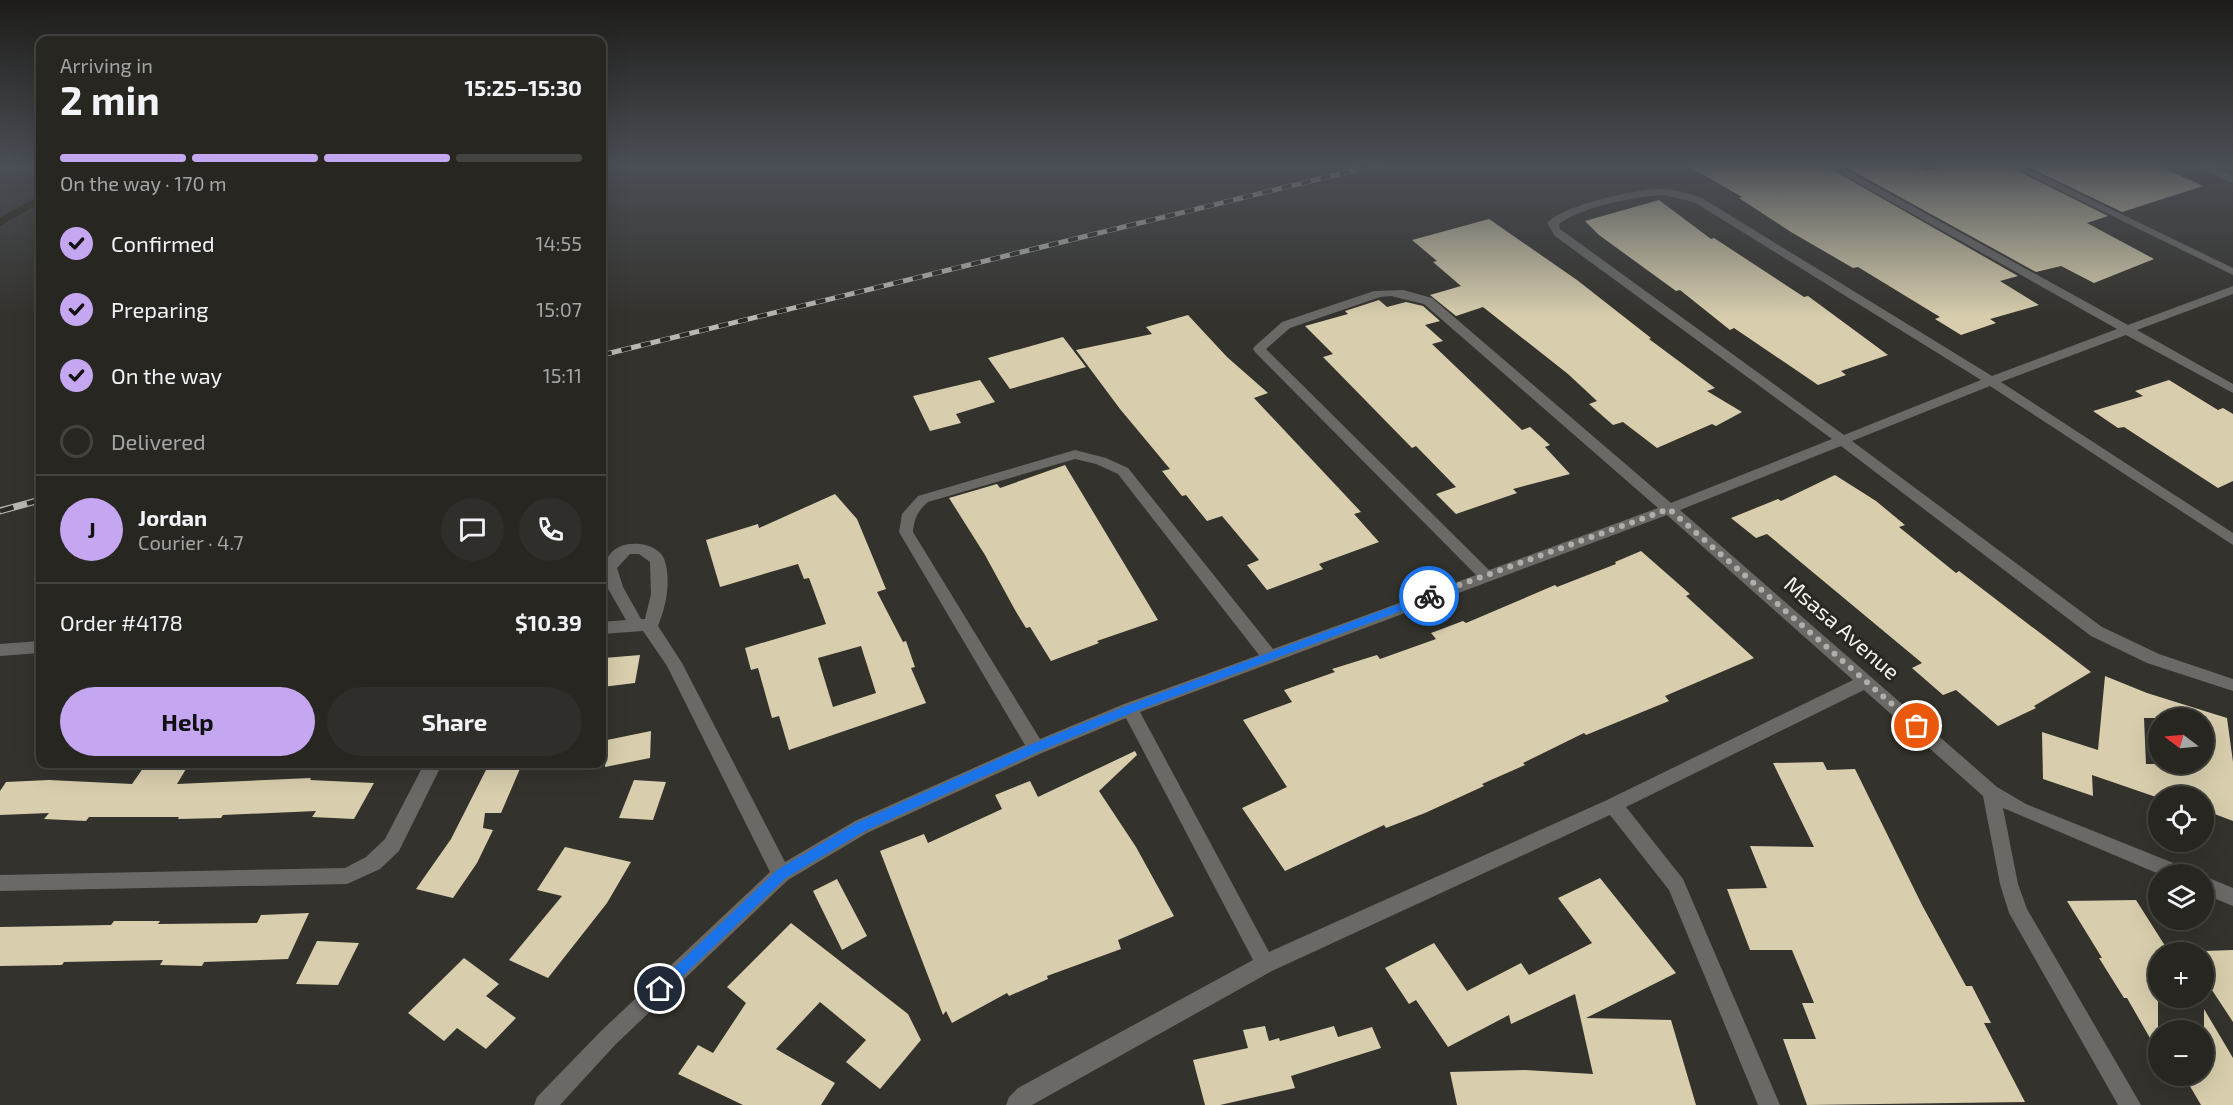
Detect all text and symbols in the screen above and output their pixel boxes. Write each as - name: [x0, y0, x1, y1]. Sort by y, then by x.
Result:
- text: Arriving in: [60, 53, 153, 77]
- text: 15:25–15:30: [464, 74, 582, 100]
- text: 2 min: [60, 76, 160, 123]
- text: On the way · 170 m: [60, 171, 227, 195]
- icon: check: [60, 227, 93, 260]
- text: Confirmed: [111, 230, 215, 256]
- text: 14:55: [536, 231, 582, 255]
- icon: check: [60, 293, 93, 326]
- text: Preparing: [111, 296, 209, 322]
- text: 15:07: [536, 297, 582, 321]
- icon: check: [60, 359, 93, 392]
- text: On the way: [111, 362, 222, 388]
- text: 15:11: [543, 363, 582, 387]
- text: Delivered: [111, 428, 206, 454]
- button: chat: [441, 498, 504, 561]
- button: phone: [519, 498, 582, 561]
- text: Jordan: [138, 504, 207, 530]
- text: J: [87, 516, 96, 542]
- text: Courier · 4.7: [138, 530, 244, 554]
- courier: [1399, 566, 1459, 626]
- street label: Msasa Avenue: [1780, 570, 1905, 684]
- icon: bike: [1413, 580, 1446, 613]
- text: Order #4178: [60, 609, 183, 635]
- text: $10.39: [515, 609, 582, 635]
- button: Help: [60, 687, 315, 756]
- button: Share: [327, 687, 582, 756]
- pin: [1891, 700, 1942, 751]
- north arrow: [2148, 708, 2214, 774]
- map controls: [2148, 708, 2214, 1086]
- icon: bag: [1900, 709, 1933, 742]
- button: locate: [2148, 786, 2214, 852]
- button: layers: [2148, 864, 2214, 930]
- button: +: [2148, 942, 2214, 1008]
- pin: [634, 963, 685, 1014]
- icon: home: [643, 972, 676, 1005]
- button: −: [2148, 1020, 2214, 1086]

